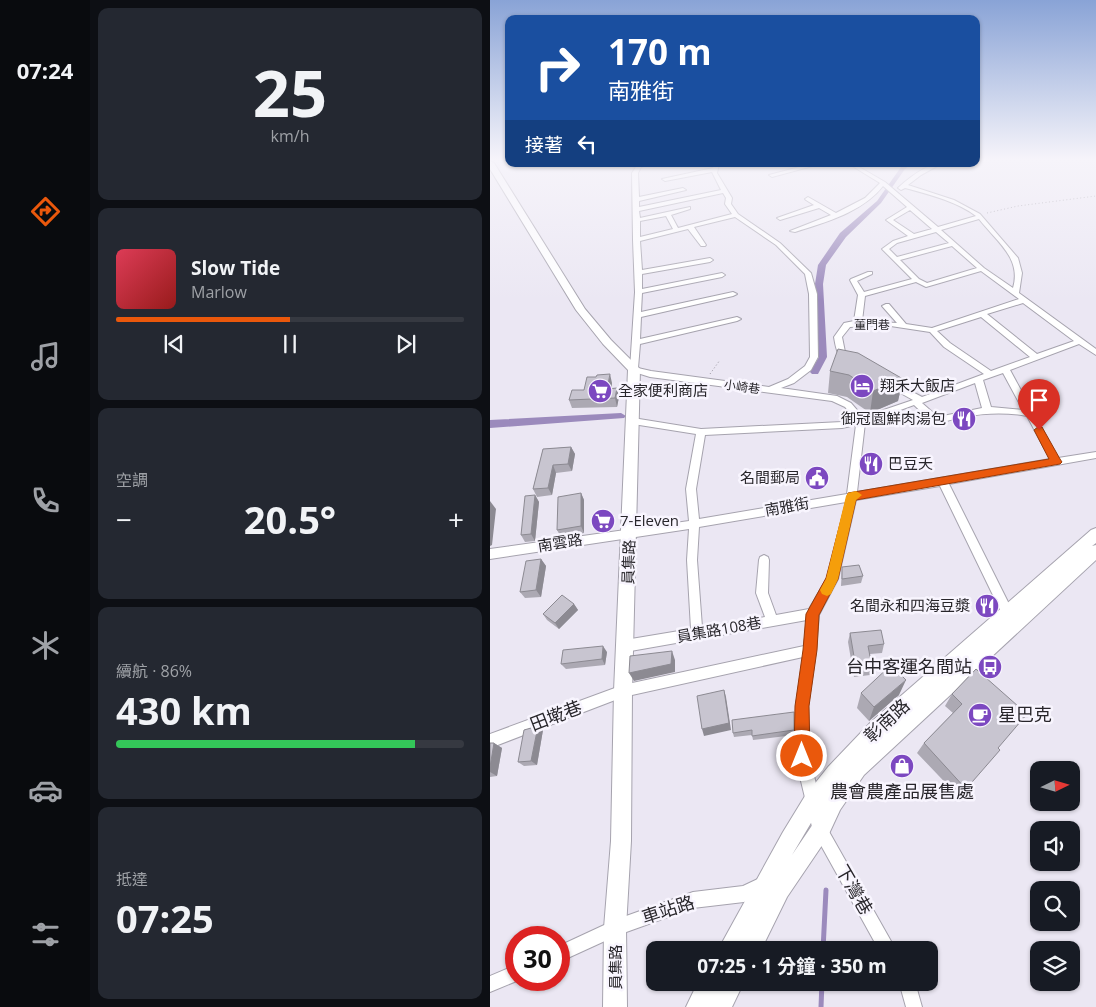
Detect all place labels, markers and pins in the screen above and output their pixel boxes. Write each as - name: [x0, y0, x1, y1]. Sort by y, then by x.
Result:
- hotel icon: 翔禾大飯店: [849, 373, 875, 399]
- place label: 翔禾大飯店: [880, 375, 955, 395]
- supermarket icon: 全家便利商店: [587, 378, 613, 404]
- pin: [1018, 379, 1060, 430]
- place label: 全家便利商店: [618, 380, 708, 400]
- restaurant icon: 御冠園鮮肉湯包: [951, 406, 977, 432]
- place label: 御冠園鮮肉湯包: [841, 408, 946, 428]
- restaurant icon: 巴豆夭: [858, 451, 884, 477]
- place label: 巴豆夭: [888, 453, 933, 473]
- public building icon: 名間郵局: [804, 465, 830, 491]
- place label: 名間郵局: [740, 467, 800, 487]
- supermarket icon: 7-Eleven: [590, 508, 616, 534]
- place label: 7-Eleven: [620, 510, 679, 530]
- restaurant icon: 名間永和四海豆漿: [974, 593, 1000, 619]
- place label: 名間永和四海豆漿: [850, 595, 970, 615]
- place label: 台中客運名間站: [846, 654, 972, 678]
- bus stop icon: 台中客運名間站: [977, 654, 1003, 680]
- cafe icon: 星巴克: [967, 702, 993, 728]
- place label: 星巴克: [998, 702, 1052, 726]
- shop icon: 農會農產品展售處: [889, 753, 915, 779]
- place label: 農會農產品展售處: [830, 779, 974, 803]

